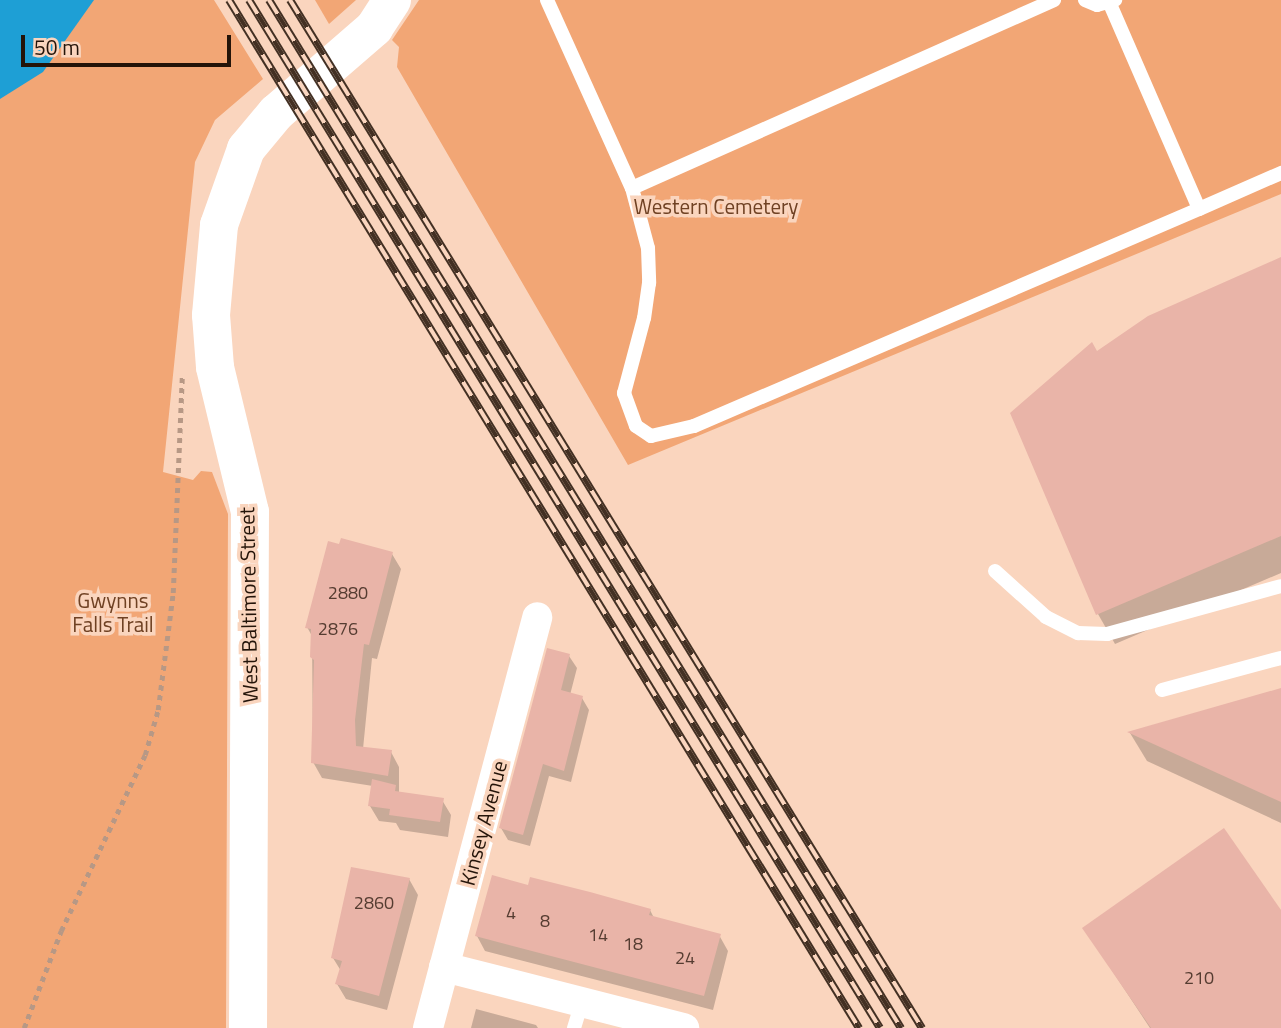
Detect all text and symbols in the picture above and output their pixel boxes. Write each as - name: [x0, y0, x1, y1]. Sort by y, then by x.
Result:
- scale bar: [24, 21, 234, 65]
- text: 50 m: [34, 31, 80, 63]
- park label: Western Cemetery: [634, 193, 798, 219]
- street label: West Baltimore Street: [234, 507, 262, 703]
- house number: 2880: [328, 582, 368, 604]
- park label: Gwynns Falls Trail: [72, 587, 154, 637]
- house number: 2876: [318, 618, 358, 640]
- street label: Kinsey Avenue: [454, 758, 512, 888]
- house number: 2860: [354, 892, 394, 914]
- house number: 4: [506, 902, 516, 924]
- house number: 8: [540, 910, 550, 932]
- house number: 14: [588, 924, 608, 946]
- house number: 18: [623, 933, 643, 955]
- house number: 24: [675, 947, 695, 969]
- house number: 210: [1184, 967, 1214, 989]

